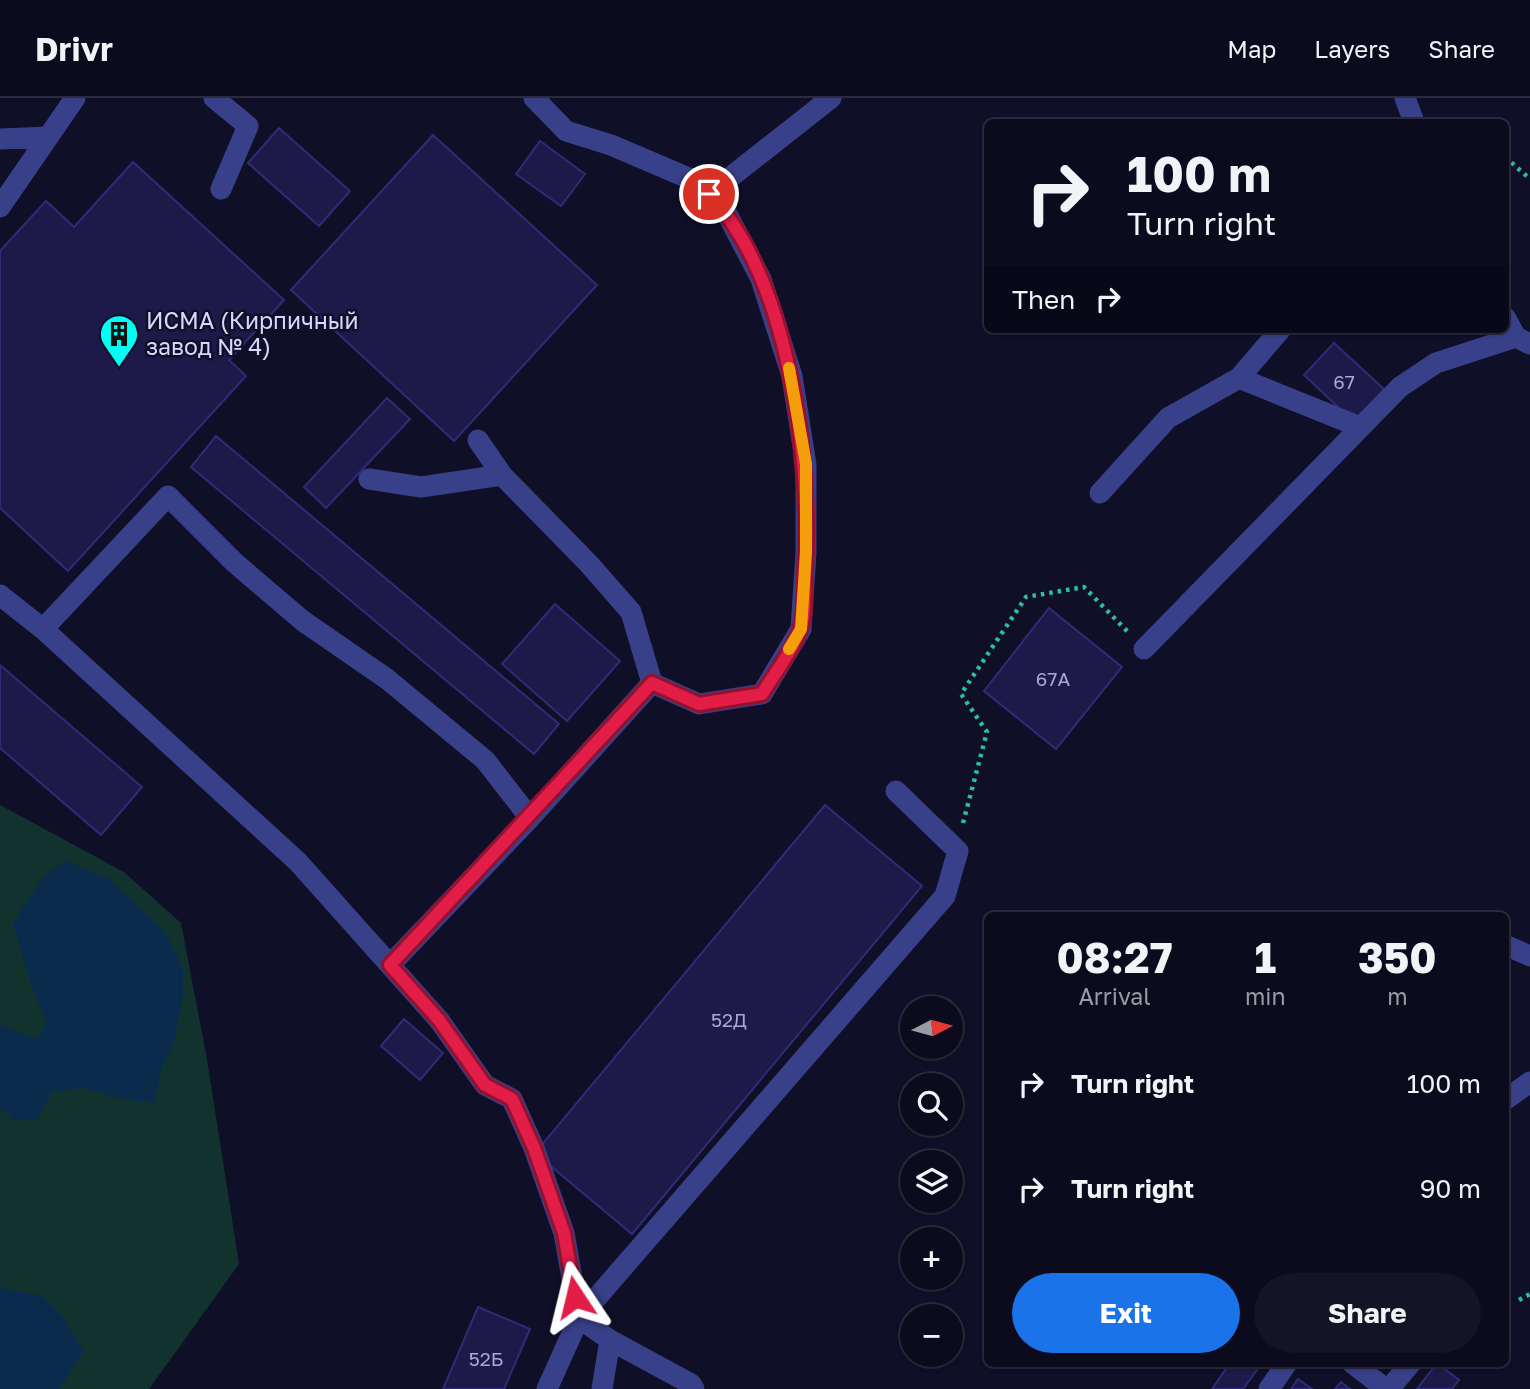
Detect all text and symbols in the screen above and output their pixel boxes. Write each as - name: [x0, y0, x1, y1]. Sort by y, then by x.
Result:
- text: Drivr: [35, 29, 113, 68]
- text: Map: [1227, 34, 1276, 63]
- text: Layers: [1314, 34, 1390, 63]
- text: Share: [1428, 34, 1495, 63]
- text: 100 m: [1127, 144, 1271, 203]
- icon: right: [1012, 147, 1103, 238]
- pin: [679, 164, 739, 224]
- icon: arrive: [690, 175, 728, 213]
- text: Turn right: [1127, 204, 1276, 242]
- icon: right: [1089, 280, 1127, 318]
- text: Then: [1012, 284, 1075, 315]
- place label: ИСМА (Кирпичный завод № 4): [146, 306, 359, 360]
- building icon: ИСМА (Кирпичный завод № 4): [98, 313, 140, 368]
- house number: 67: [1333, 370, 1355, 393]
- house number: 67А: [1036, 667, 1070, 690]
- text: 08:27: [1056, 932, 1173, 982]
- text: 1: [1254, 932, 1276, 982]
- text: 350: [1358, 932, 1437, 982]
- text: Arrival: [1078, 982, 1151, 1010]
- text: min: [1245, 982, 1286, 1010]
- text: m: [1387, 982, 1407, 1010]
- north arrow: [900, 996, 962, 1059]
- map controls: [900, 996, 963, 1367]
- house number: 52Д: [711, 1008, 747, 1031]
- icon: right: [1012, 1065, 1050, 1103]
- text: Turn right: [1071, 1068, 1194, 1099]
- text: 100 m: [1407, 1068, 1481, 1099]
- button: search: [900, 1073, 963, 1136]
- button: layers: [900, 1150, 963, 1213]
- icon: right: [1012, 1170, 1050, 1208]
- text: Turn right: [1071, 1173, 1194, 1204]
- text: 90 m: [1420, 1173, 1481, 1204]
- button: +: [900, 1227, 963, 1290]
- position arrow: [538, 1260, 612, 1334]
- button: Exit: [1012, 1273, 1240, 1353]
- button: Share: [1254, 1273, 1481, 1353]
- button: −: [900, 1304, 963, 1367]
- house number: 52Б: [469, 1347, 503, 1370]

